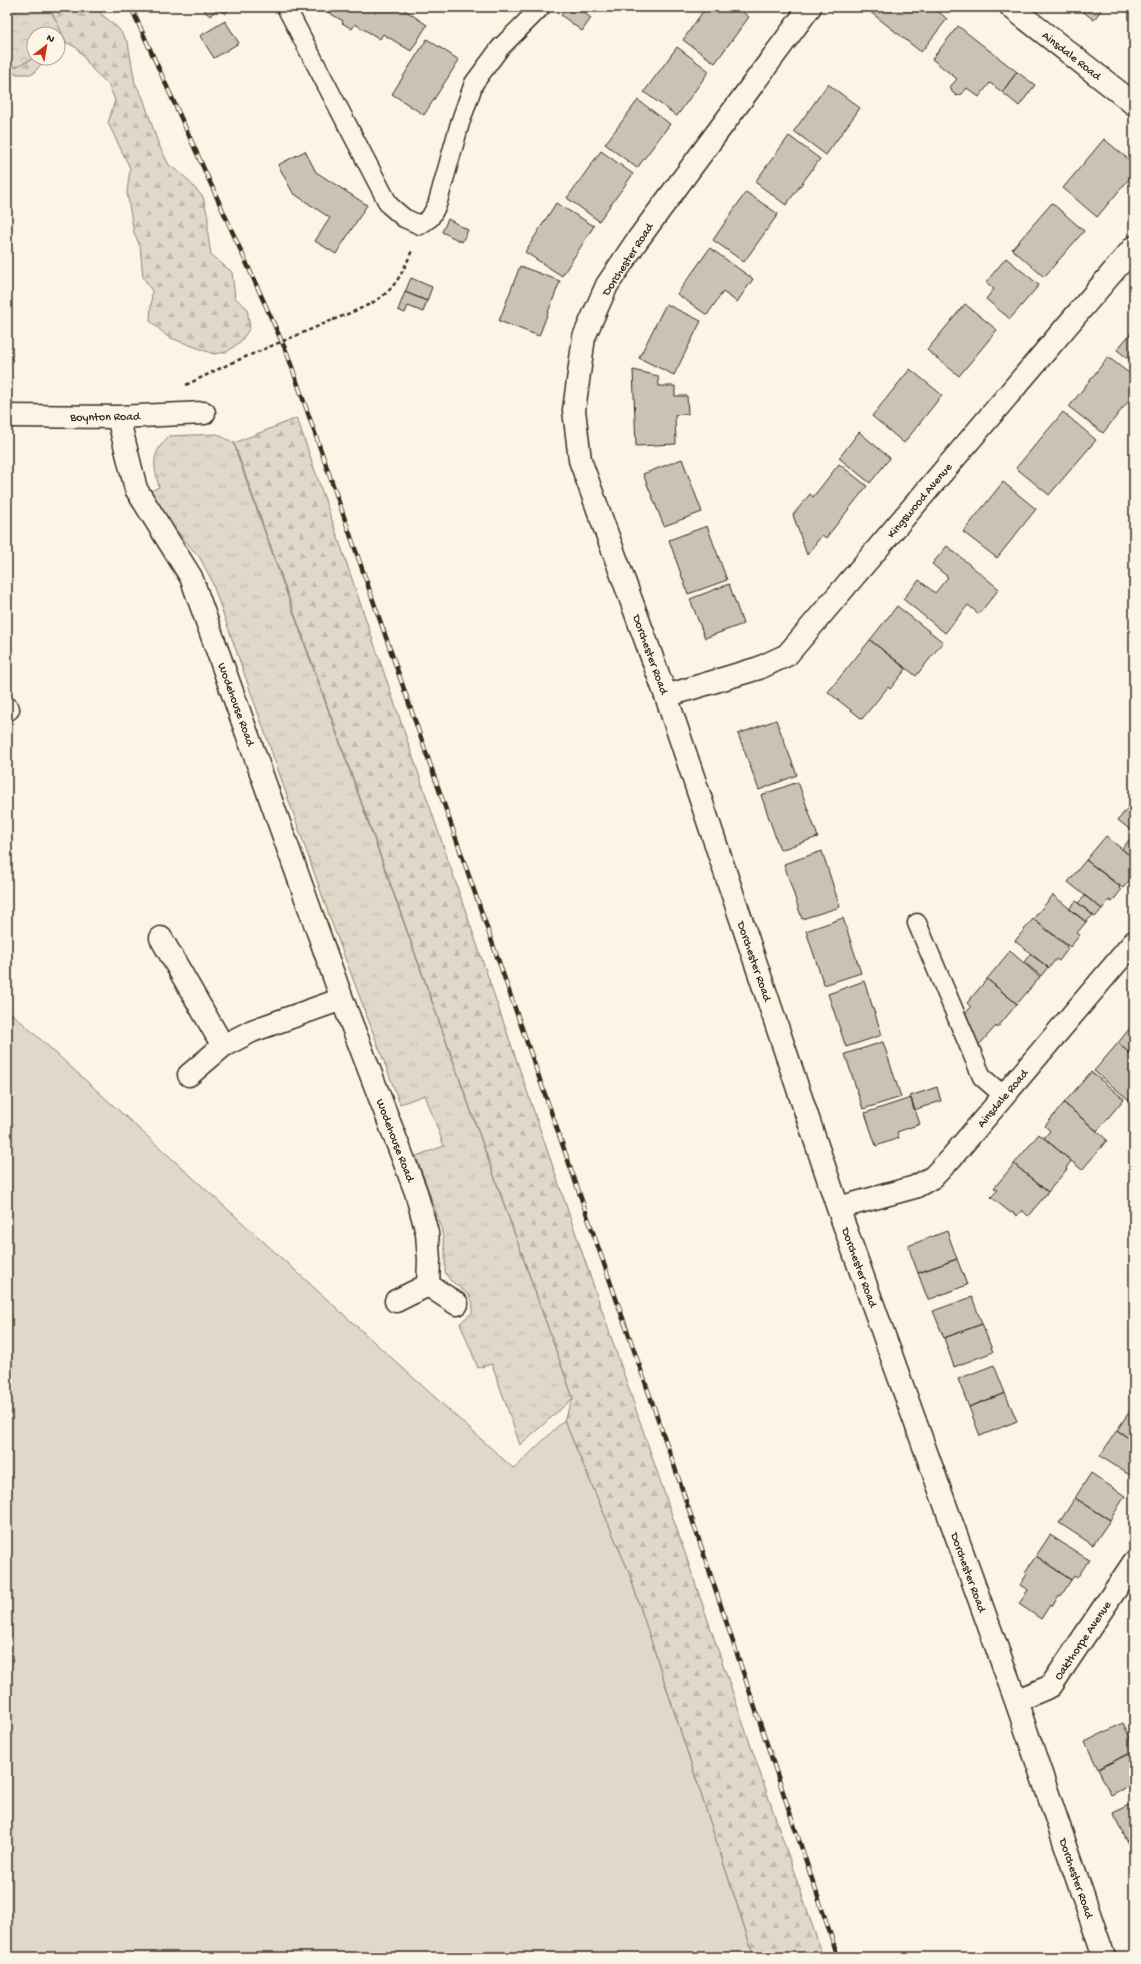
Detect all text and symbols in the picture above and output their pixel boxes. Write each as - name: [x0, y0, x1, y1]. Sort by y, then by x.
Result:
- north arrow: [26, 26, 66, 66]
- street label: Ainsdale Road: [1038, 29, 1104, 85]
- text: N: [44, 32, 56, 46]
- street label: Dorchester Road: [599, 220, 658, 300]
- street label: Boynton Road: [69, 410, 141, 426]
- street label: Kingswood Avenue: [885, 460, 957, 542]
- street label: Dorchester Road: [628, 612, 670, 697]
- street label: Wodehouse Road: [214, 661, 257, 749]
- street label: Dorchester Road: [733, 919, 774, 1004]
- street label: Ainsdale Road: [975, 1067, 1032, 1131]
- street label: Wodehouse Road: [372, 1097, 417, 1185]
- street label: Dorchester Road: [837, 1225, 879, 1310]
- street label: Dorchester Road: [946, 1530, 988, 1615]
- street label: Oakthorpe Avenue: [1052, 1598, 1116, 1683]
- street label: Dorchester Road: [1055, 1836, 1096, 1921]

